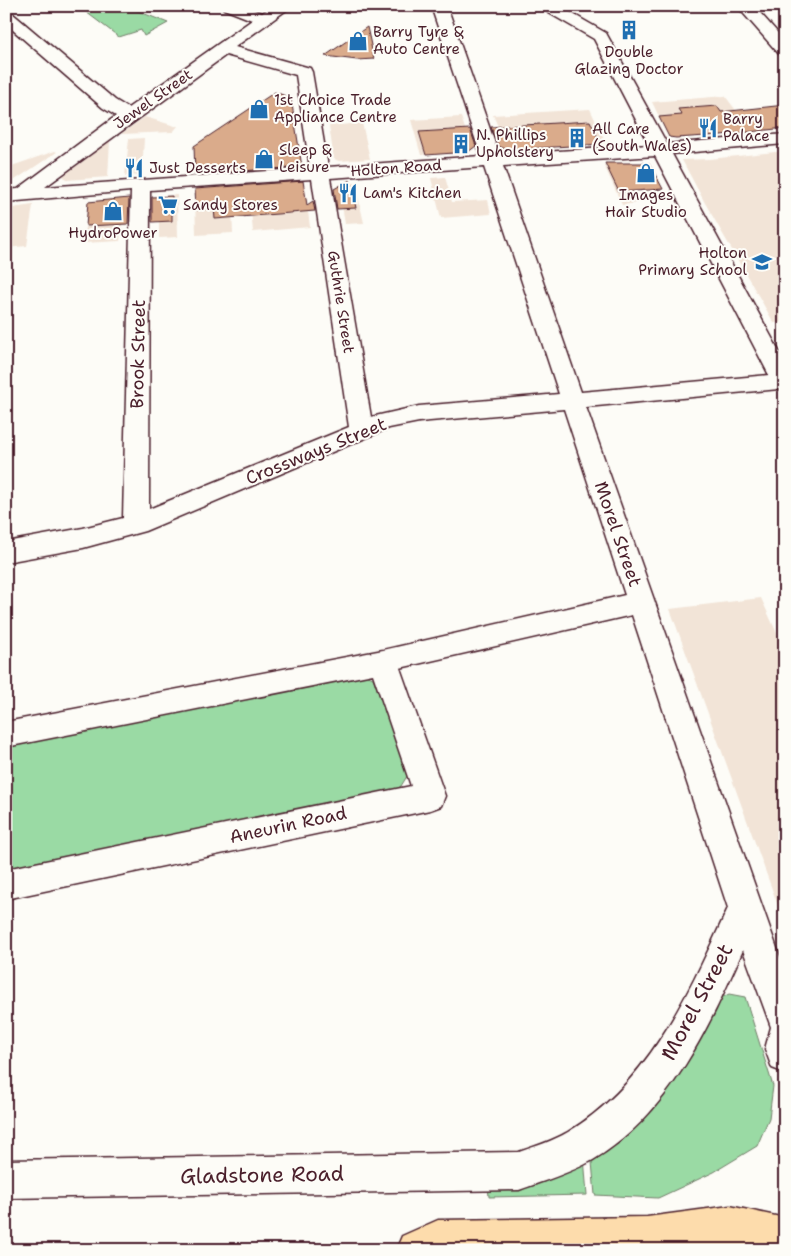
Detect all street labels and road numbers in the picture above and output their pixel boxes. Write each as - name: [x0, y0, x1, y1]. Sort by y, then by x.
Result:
- street label: Jewel Street: [110, 64, 196, 134]
- street label: Holton Road: [350, 155, 443, 181]
- street label: Guthrie Street: [323, 249, 359, 355]
- street label: Brook Street: [125, 299, 151, 409]
- street label: Crossways Street: [242, 412, 390, 490]
- street label: Morel Street: [589, 478, 647, 590]
- street label: Aneurin Road: [227, 801, 349, 849]
- street label: Morel Street: [655, 939, 739, 1065]
- street label: Gladstone Road: [180, 1160, 344, 1190]

